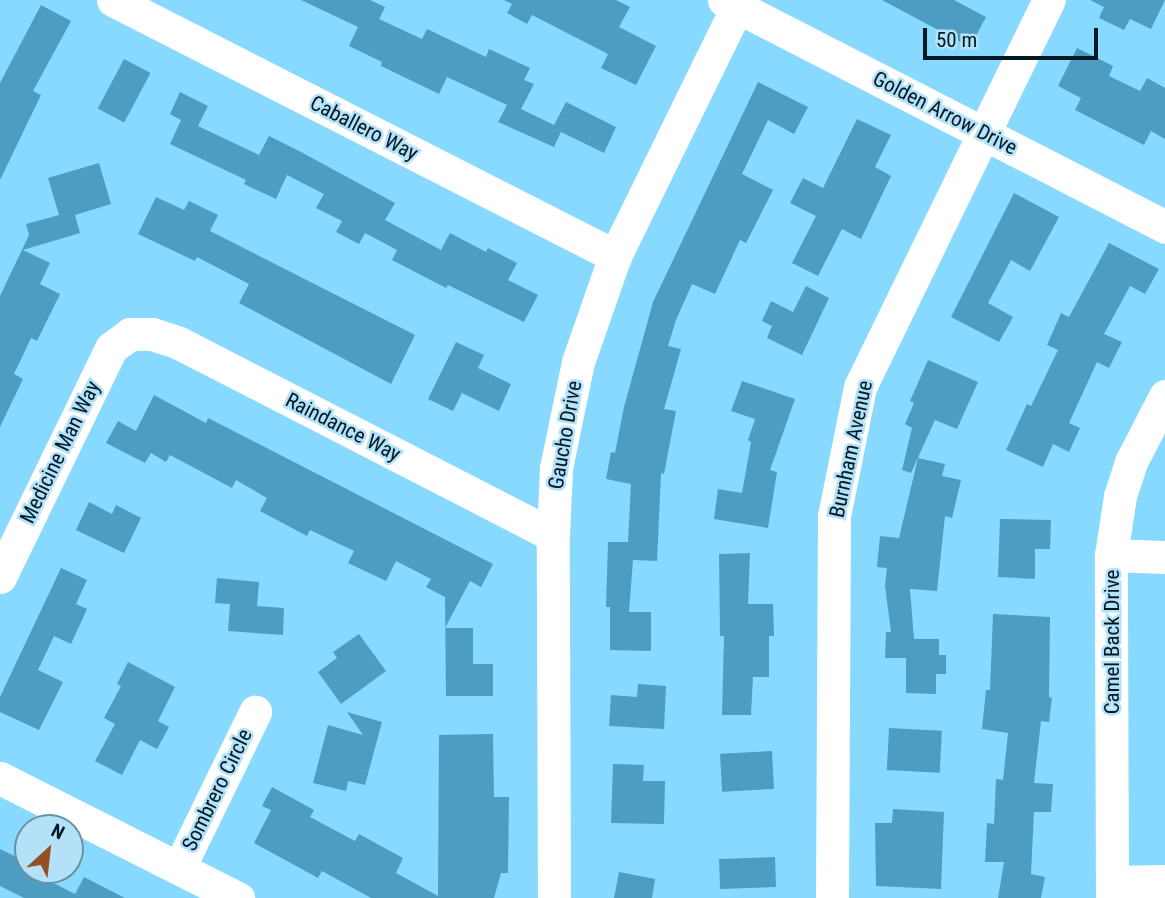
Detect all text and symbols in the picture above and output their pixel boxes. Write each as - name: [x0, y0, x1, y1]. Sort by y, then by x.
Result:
- scale bar: [927, 14, 1102, 58]
- text: 50 m: [936, 28, 977, 52]
- street label: Golden Arrow Drive: [869, 66, 1021, 160]
- street label: Caballero Way: [306, 90, 422, 166]
- street label: Medicine Man Way: [15, 377, 105, 527]
- street label: Burnham Avenue: [824, 378, 878, 520]
- street label: Gaucho Drive: [543, 379, 587, 491]
- street label: Raindance Way: [281, 387, 405, 467]
- street label: Camel Back Drive: [1099, 570, 1125, 714]
- street label: Sombrero Circle: [177, 725, 257, 855]
- north arrow: [14, 814, 84, 884]
- text: N: [47, 819, 68, 845]

